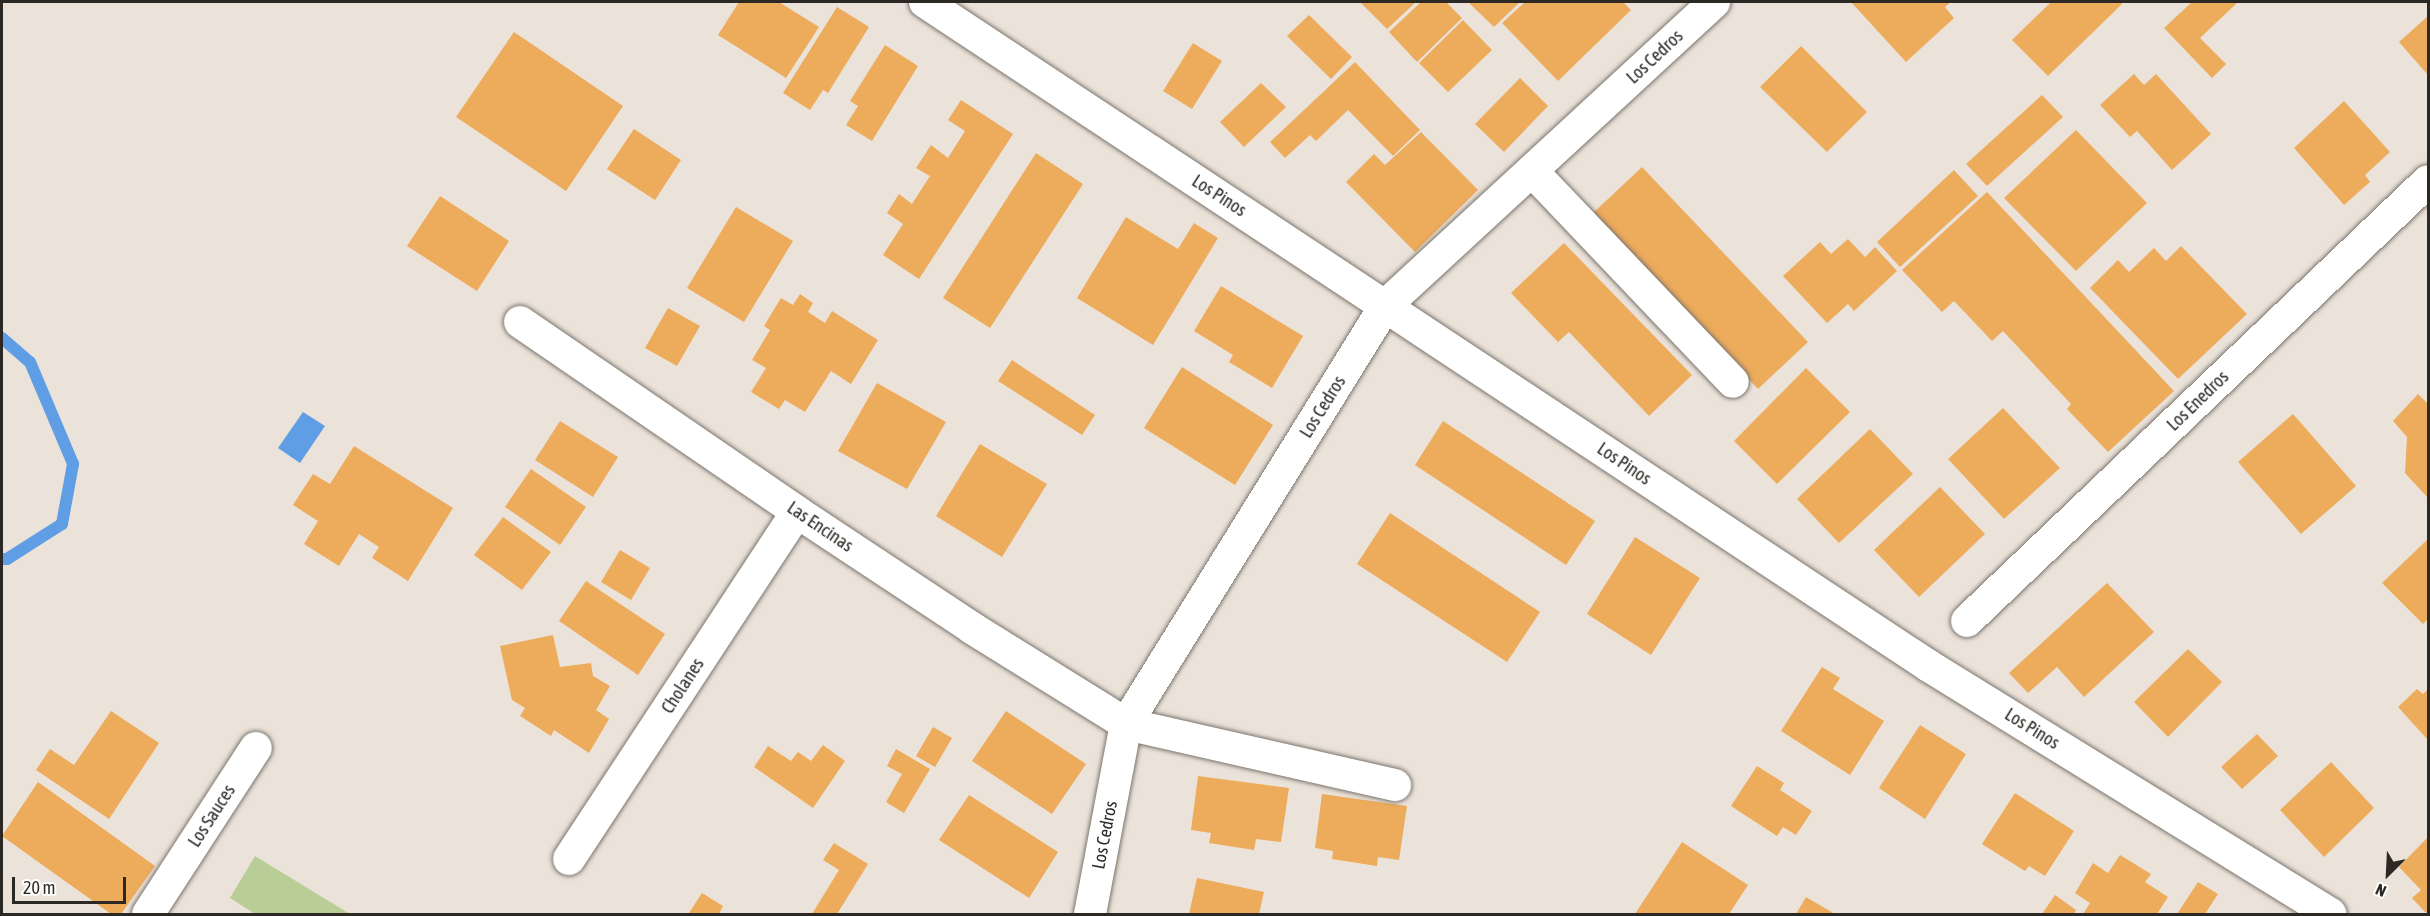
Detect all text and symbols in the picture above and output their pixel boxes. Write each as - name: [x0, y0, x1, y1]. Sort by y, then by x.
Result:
- street label: Los Cedros: [1622, 26, 1688, 88]
- street label: Los Pinos: [1188, 170, 1250, 222]
- street label: Los Enedros: [2163, 366, 2233, 436]
- street label: Los Cedros: [1296, 372, 1350, 442]
- street label: Los Pinos: [1593, 438, 1655, 490]
- street label: Las Encinas: [783, 497, 857, 557]
- street label: Cholanes: [657, 654, 709, 718]
- street label: Los Pinos: [2001, 704, 2063, 754]
- street label: Los Sauces: [184, 781, 240, 851]
- street label: Los Cedros: [1088, 799, 1122, 871]
- north arrow: [2358, 844, 2418, 904]
- scale bar: [15, 865, 129, 903]
- text: 20 m: [23, 877, 55, 898]
- text: N: [2373, 880, 2389, 901]

